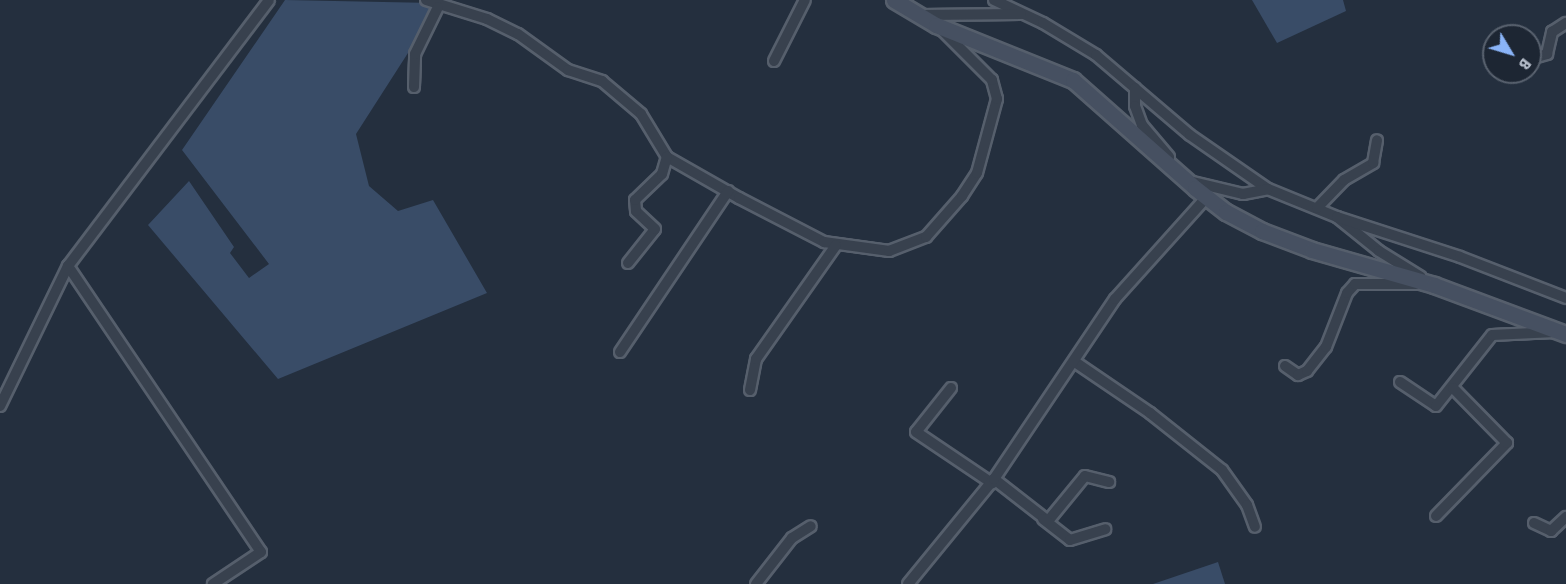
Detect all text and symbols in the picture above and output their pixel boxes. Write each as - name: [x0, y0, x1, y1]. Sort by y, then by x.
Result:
- north arrow: [1482, 24, 1542, 84]
- text: B: [1515, 55, 1535, 74]

